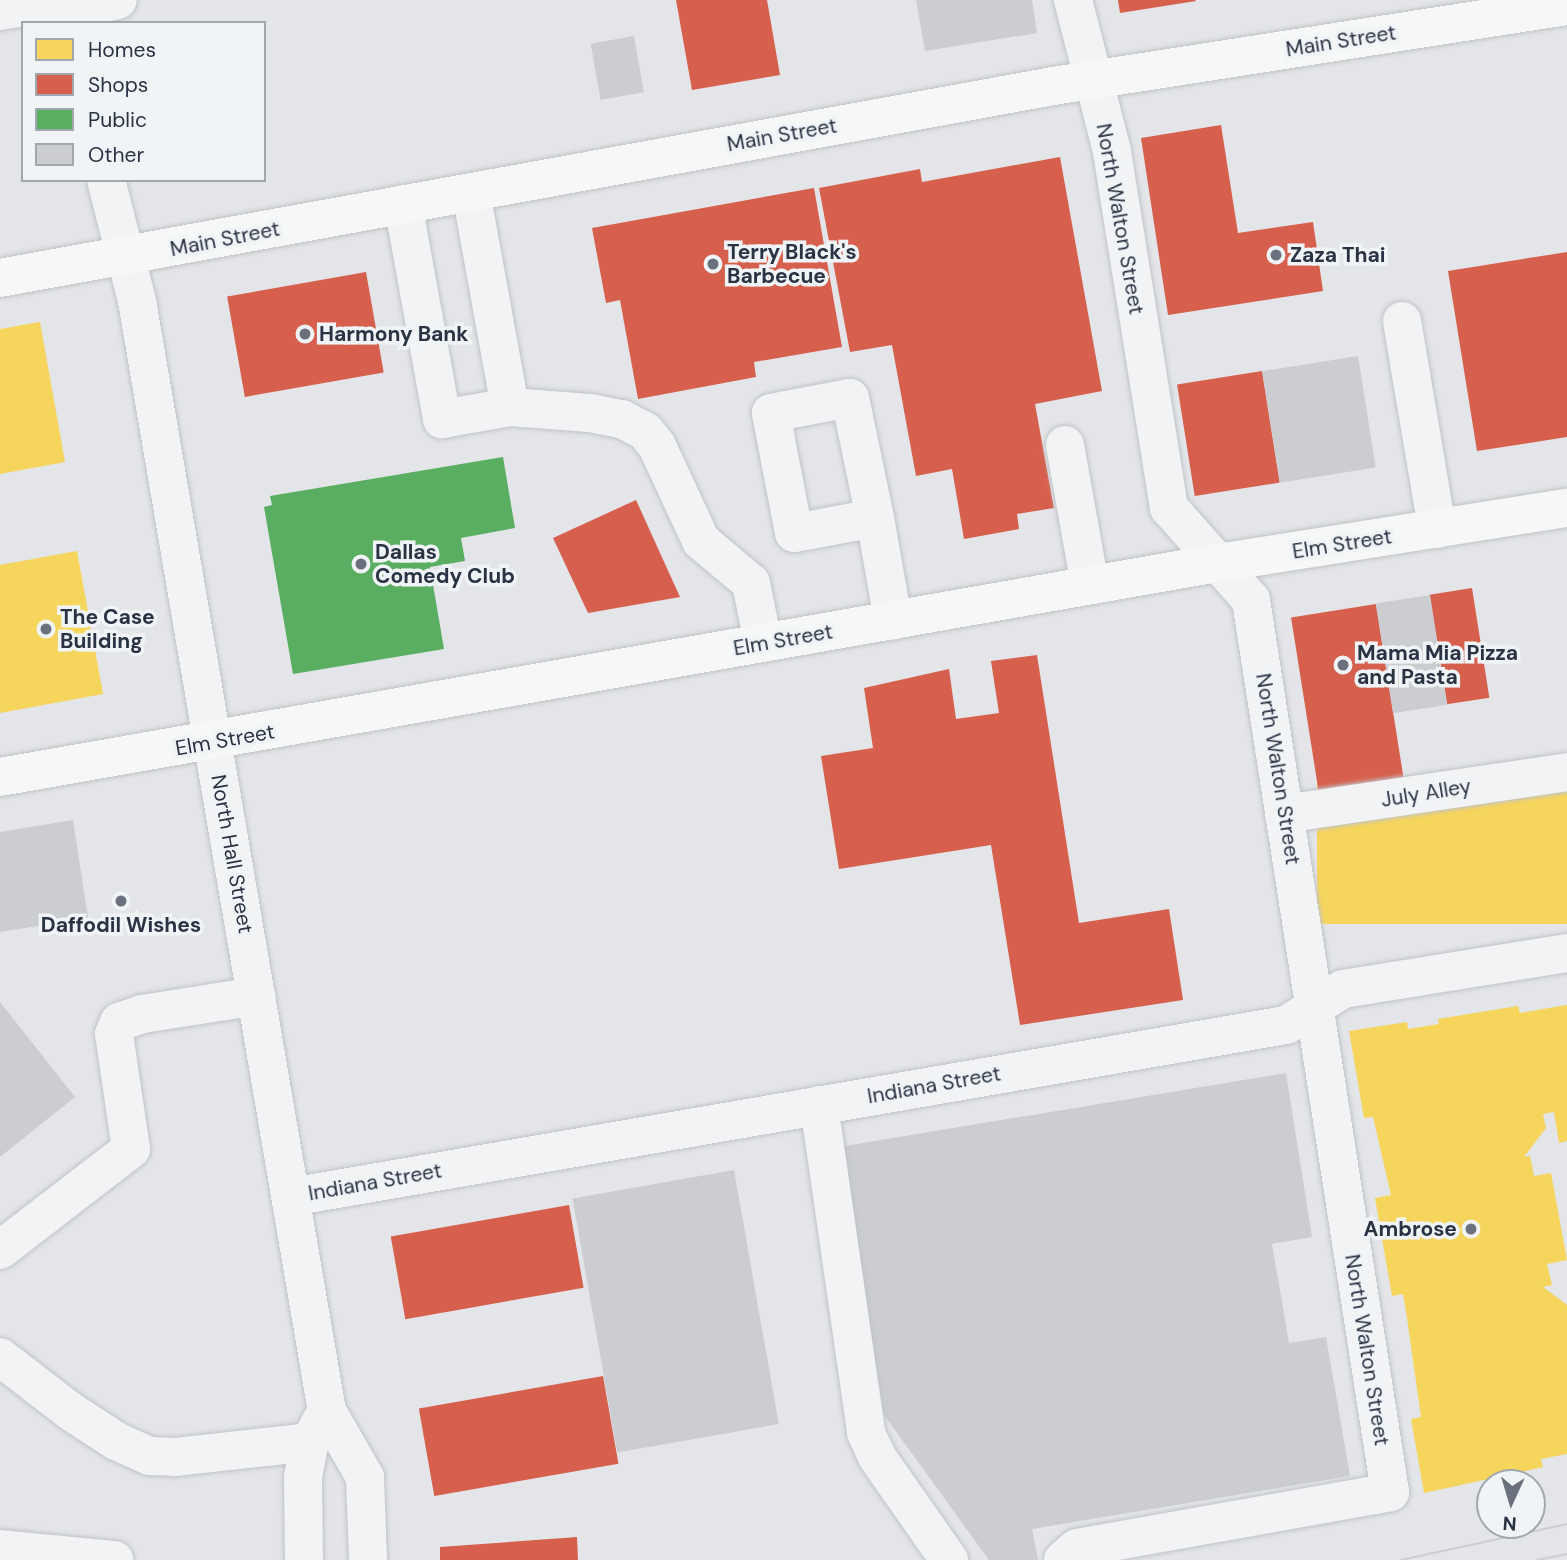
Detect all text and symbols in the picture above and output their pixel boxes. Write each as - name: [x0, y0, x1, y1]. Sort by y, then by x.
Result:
- street label: Main Street: [1284, 20, 1398, 62]
- legend: [21, 21, 266, 182]
- text: Homes: [88, 36, 156, 64]
- text: Shops: [88, 71, 148, 99]
- text: Public: [88, 106, 147, 134]
- street label: Main Street: [725, 113, 839, 157]
- street label: North Walton Street: [1091, 121, 1149, 317]
- text: Other: [88, 141, 144, 169]
- street label: Main Street: [168, 216, 282, 262]
- place label: Terry Black's Barbecue: [727, 239, 857, 289]
- place label: Zaza Thai: [1290, 242, 1386, 268]
- marker: Zaza Thai: [1268, 247, 1284, 263]
- marker: Terry Black's Barbecue: [705, 256, 721, 272]
- place label: Harmony Bank: [319, 321, 468, 347]
- marker: Harmony Bank: [297, 326, 313, 342]
- street label: Elm Street: [1290, 524, 1394, 564]
- place label: Dallas Comedy Club: [375, 539, 515, 589]
- marker: Dallas Comedy Club: [353, 556, 369, 572]
- place label: The Case Building: [60, 604, 155, 654]
- street label: Elm Street: [731, 619, 835, 661]
- marker: The Case Building: [38, 621, 54, 637]
- place label: Mama Mia Pizza and Pasta: [1357, 640, 1518, 690]
- marker: Mama Mia Pizza and Pasta: [1335, 657, 1351, 673]
- street label: North Walton Street: [1250, 671, 1306, 867]
- street label: Elm Street: [173, 719, 277, 761]
- street label: North Hall Street: [206, 773, 258, 935]
- street label: July Alley: [1379, 773, 1473, 813]
- marker: Daffodil Wishes: [113, 893, 129, 909]
- place label: Daffodil Wishes: [41, 912, 201, 938]
- street label: Indiana Street: [865, 1061, 1003, 1109]
- street label: Indiana Street: [306, 1158, 444, 1206]
- place label: Ambrose: [1364, 1216, 1457, 1242]
- marker: Ambrose: [1463, 1221, 1479, 1237]
- street label: North Walton Street: [1339, 1252, 1395, 1448]
- north arrow: [1476, 1469, 1546, 1539]
- text: N: [1502, 1511, 1517, 1536]

